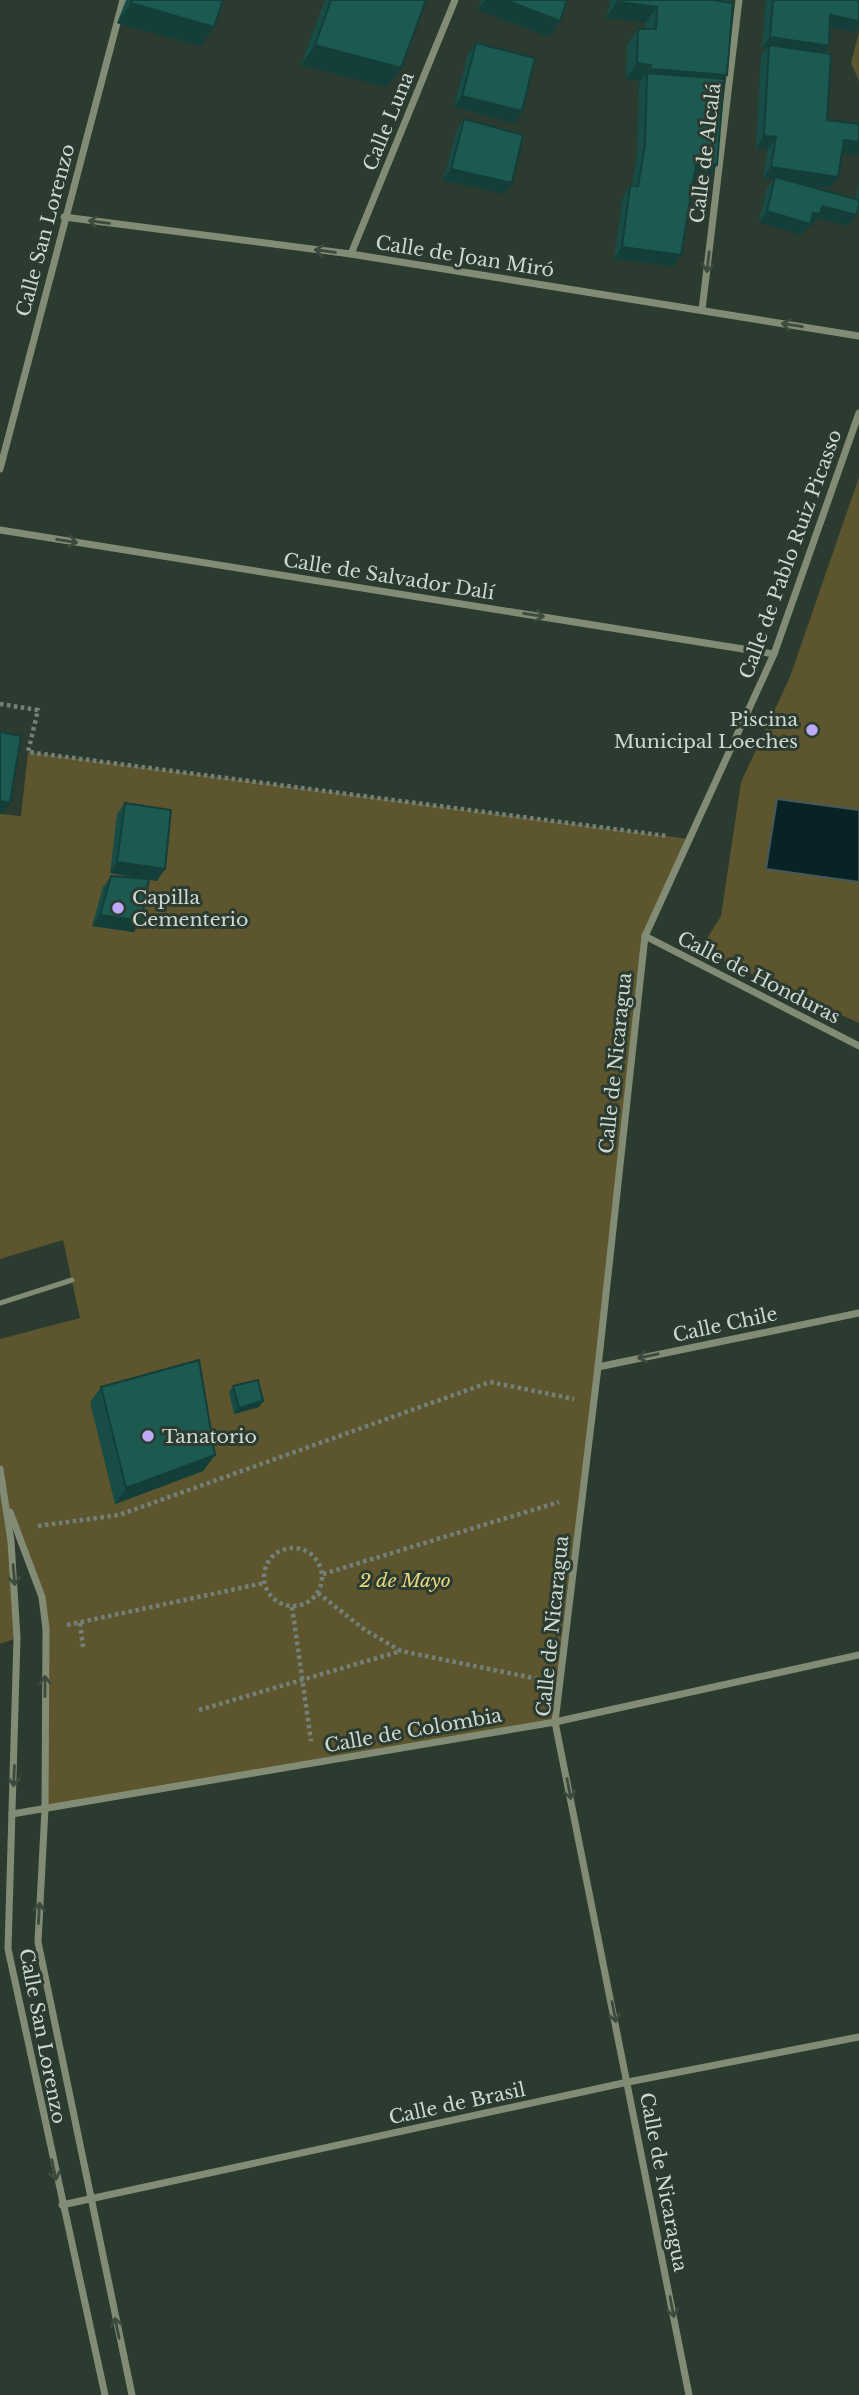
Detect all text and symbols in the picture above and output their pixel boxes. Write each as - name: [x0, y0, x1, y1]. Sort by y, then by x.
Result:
- street label: Calle Luna: [358, 68, 419, 174]
- street label: Calle de Alcalá: [685, 81, 726, 224]
- street label: Calle San Lorenzo: [11, 141, 80, 319]
- one-way arrow: [89, 215, 111, 228]
- street label: Calle de Joan Miró: [374, 231, 556, 282]
- one-way arrow: [314, 244, 337, 257]
- one-way arrow: [701, 251, 714, 273]
- one-way arrow: [781, 318, 804, 331]
- street label: Calle de Pablo Ruiz Picasso: [735, 426, 846, 682]
- one-way arrow: [55, 535, 78, 548]
- street label: Calle de Salvador Dalí: [282, 548, 497, 605]
- one-way arrow: [522, 609, 545, 622]
- place label: Piscina Municipal Loeches: [614, 708, 798, 753]
- marker: Piscina Municipal Loeches: [804, 722, 820, 738]
- place label: Capilla Cementerio: [132, 886, 249, 931]
- marker: Capilla Cementerio: [110, 900, 126, 916]
- street label: Calle de Honduras: [673, 926, 844, 1029]
- street label: Calle de Nicaragua: [595, 971, 636, 1155]
- street label: Calle Chile: [671, 1302, 779, 1347]
- one-way arrow: [637, 1350, 660, 1364]
- place label: Tanatorio: [162, 1425, 257, 1448]
- marker: Tanatorio: [140, 1428, 156, 1444]
- street label: Calle de Nicaragua: [532, 1534, 573, 1718]
- one-way arrow: [8, 1563, 21, 1586]
- park label: 2 de Mayo: [359, 1569, 451, 1592]
- one-way arrow: [38, 1674, 52, 1697]
- street label: Calle de Colombia: [323, 1703, 504, 1757]
- one-way arrow: [7, 1764, 20, 1787]
- one-way arrow: [562, 1777, 576, 1800]
- one-way arrow: [33, 1902, 46, 1925]
- street label: Calle San Lorenzo: [14, 1947, 71, 2126]
- one-way arrow: [607, 2000, 621, 2023]
- street label: Calle de Brasil: [387, 2078, 528, 2129]
- street label: Calle de Nicaragua: [635, 2091, 692, 2274]
- one-way arrow: [48, 2158, 62, 2181]
- one-way arrow: [666, 2295, 679, 2318]
- one-way arrow: [110, 2317, 124, 2340]

